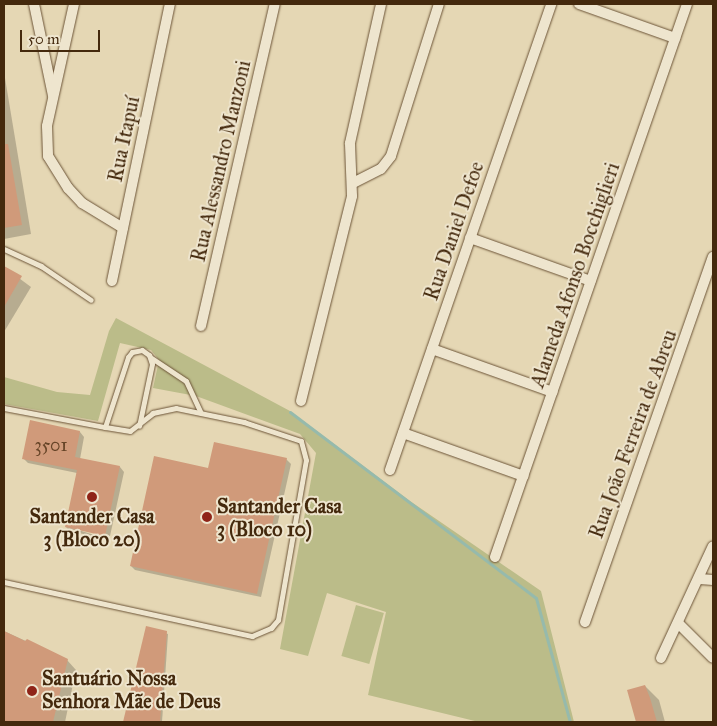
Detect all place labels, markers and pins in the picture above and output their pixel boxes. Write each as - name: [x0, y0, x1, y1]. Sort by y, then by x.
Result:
- marker: Santander Casa 3 (Bloco 20): [86, 491, 98, 503]
- place label: Santander Casa 3 (Bloco 10): [217, 494, 342, 541]
- place label: Santander Casa 3 (Bloco 20): [29, 505, 155, 552]
- marker: Santander Casa 3 (Bloco 10): [201, 511, 213, 523]
- place label: Santuário Nossa Senhora Mãe de Deus: [42, 667, 221, 714]
- marker: Santuário Nossa Senhora Mãe de Deus: [26, 685, 38, 697]

